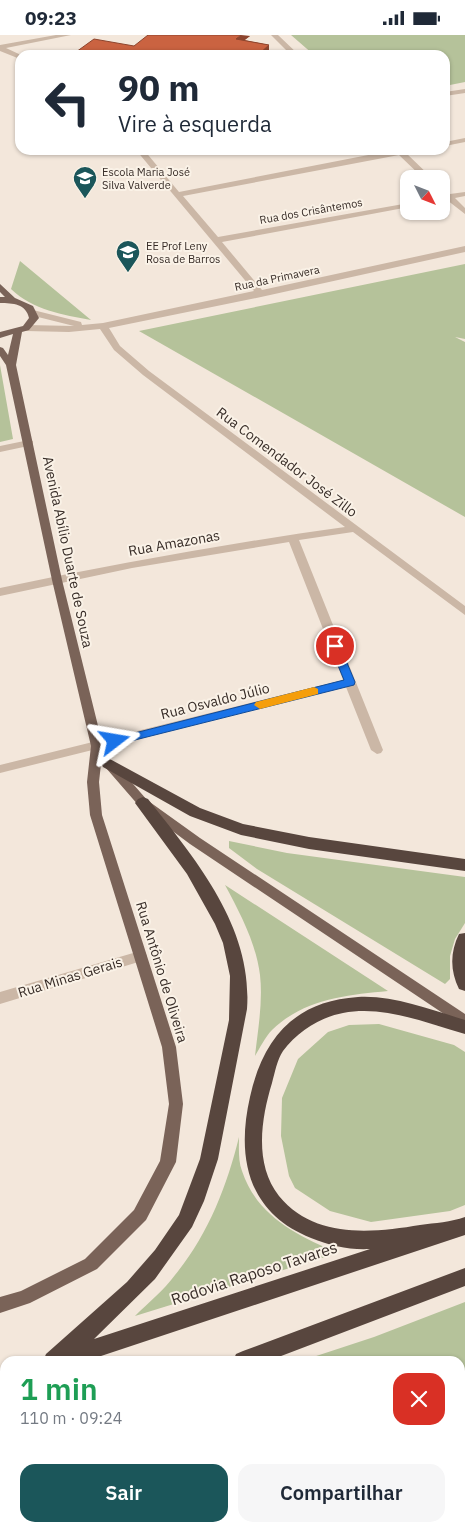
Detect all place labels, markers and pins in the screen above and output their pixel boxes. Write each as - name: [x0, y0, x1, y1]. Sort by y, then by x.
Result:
- school or university icon: Escola Maria José Silva Valverde: [72, 165, 98, 199]
- place label: Escola Maria José Silva Valverde: [102, 165, 190, 192]
- school or university icon: EE Prof Leny Rosa de Barros: [115, 239, 141, 273]
- place label: EE Prof Leny Rosa de Barros: [146, 239, 220, 266]
- pin: [314, 625, 356, 667]

